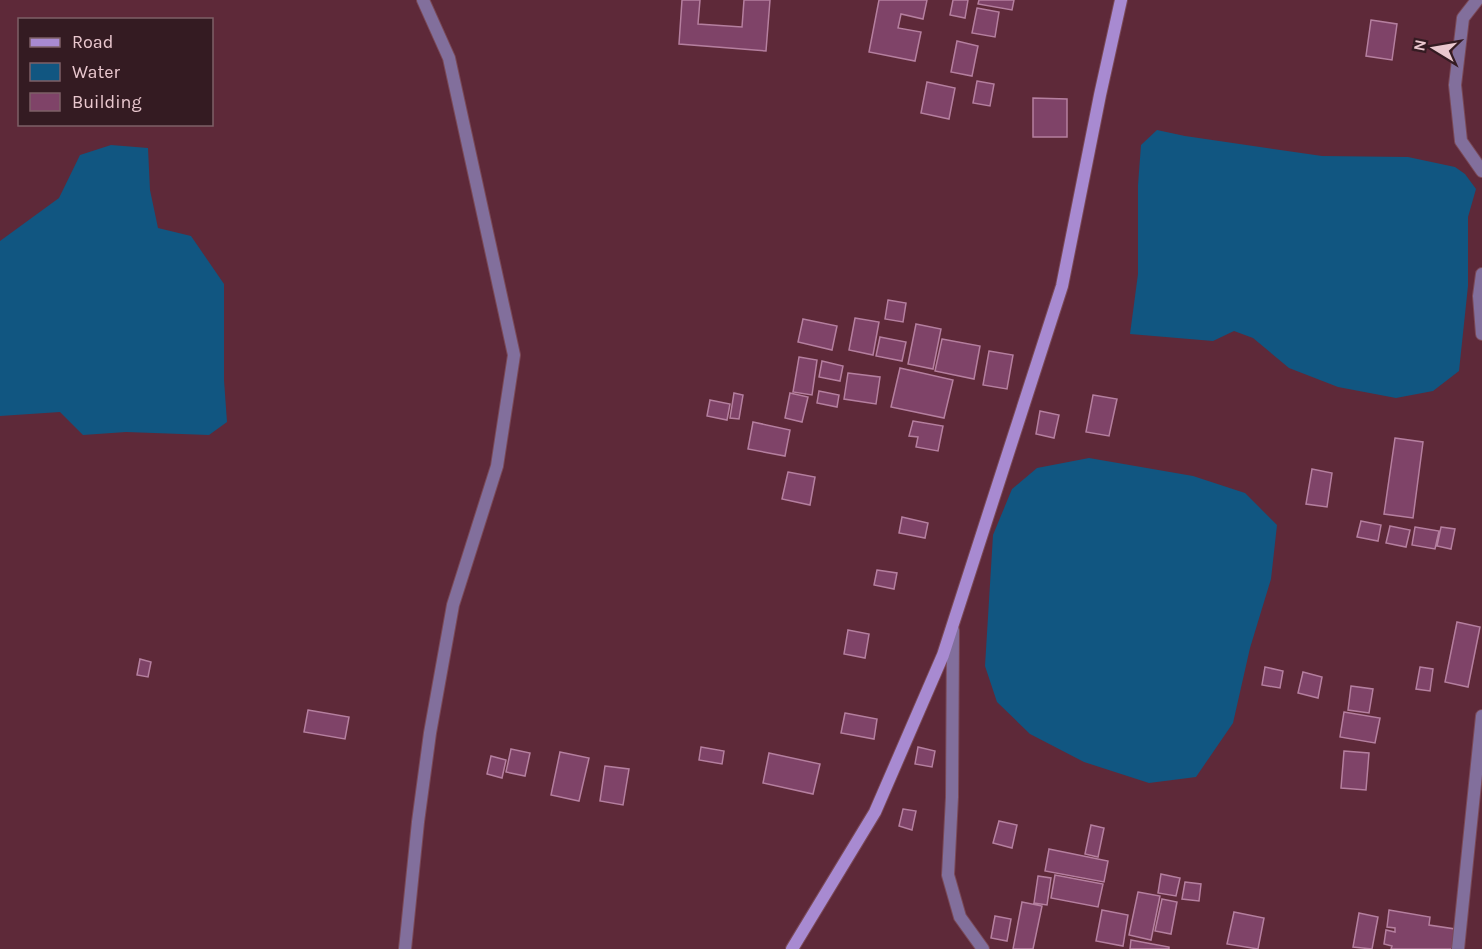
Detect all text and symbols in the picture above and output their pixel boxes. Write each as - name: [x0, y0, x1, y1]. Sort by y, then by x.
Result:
- legend: [18, 18, 213, 126]
- north arrow: [1404, 18, 1464, 78]
- text: Road: [72, 31, 113, 53]
- text: N: [1409, 38, 1430, 53]
- text: Water: [72, 61, 120, 83]
- text: Building: [72, 91, 142, 113]

